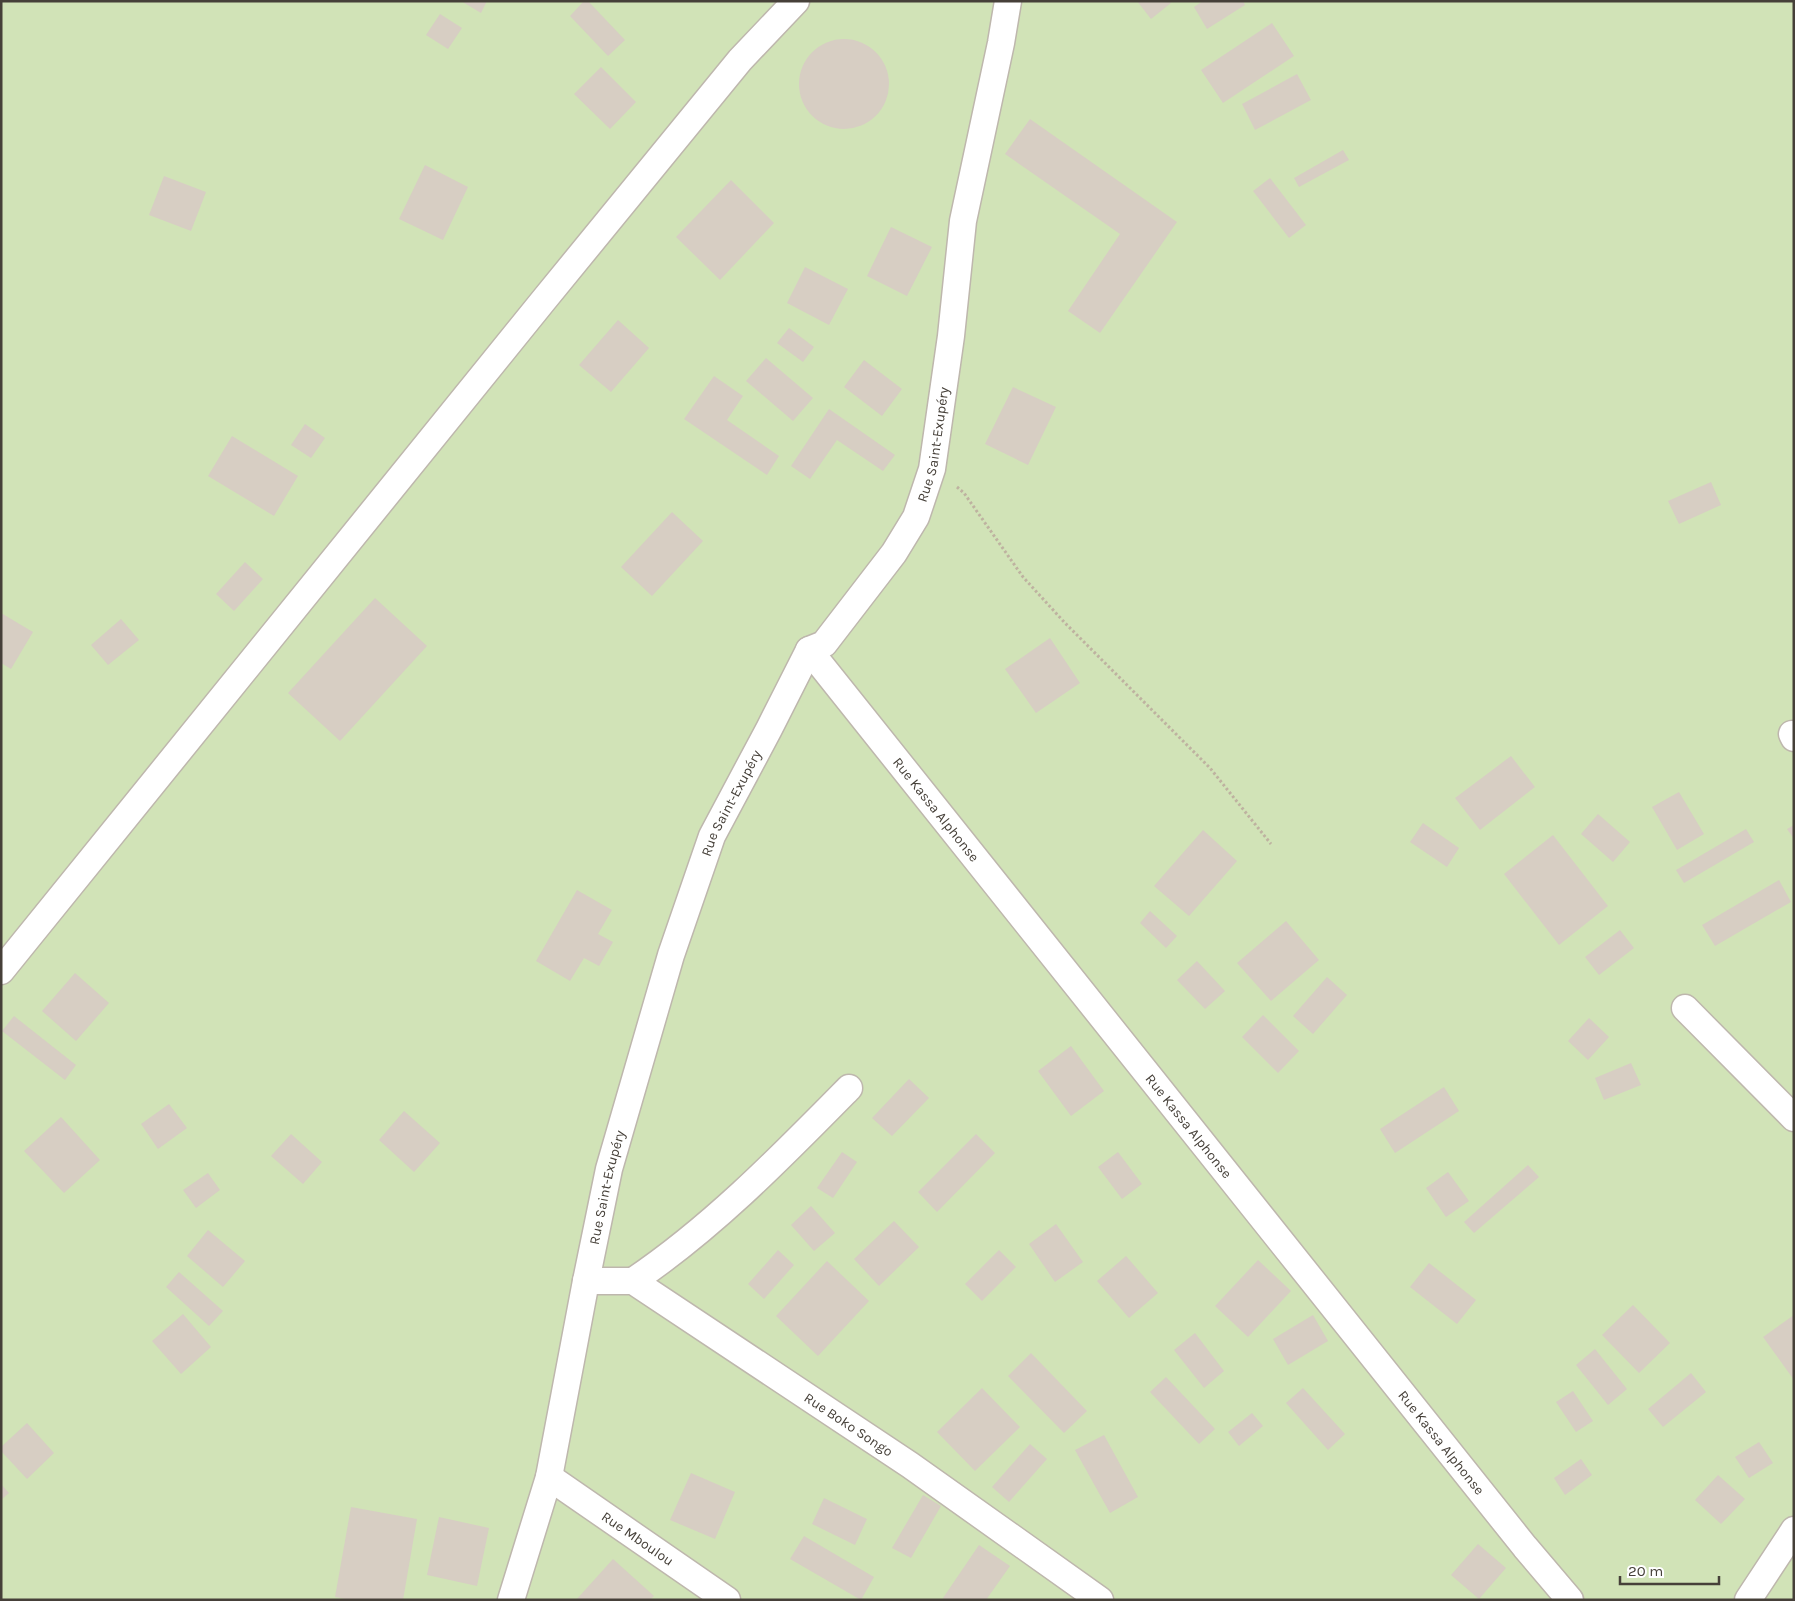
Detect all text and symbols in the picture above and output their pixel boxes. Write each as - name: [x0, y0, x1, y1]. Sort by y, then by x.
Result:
- street label: Rue Saint-Exupéry: [914, 385, 953, 504]
- street label: Rue Saint-Exupéry: [698, 747, 765, 859]
- street label: Rue Kassa Alphonse: [889, 754, 983, 865]
- street label: Rue Kassa Alphonse: [1142, 1071, 1235, 1182]
- street label: Rue Saint-Exupéry: [586, 1128, 629, 1246]
- street label: Rue Kassa Alphonse: [1394, 1387, 1488, 1498]
- street label: Rue Boko Songo: [801, 1389, 896, 1460]
- street label: Rue Mboulou: [598, 1508, 677, 1570]
- scale bar: [1620, 1554, 1719, 1586]
- text: 20 m: [1628, 1562, 1663, 1580]

